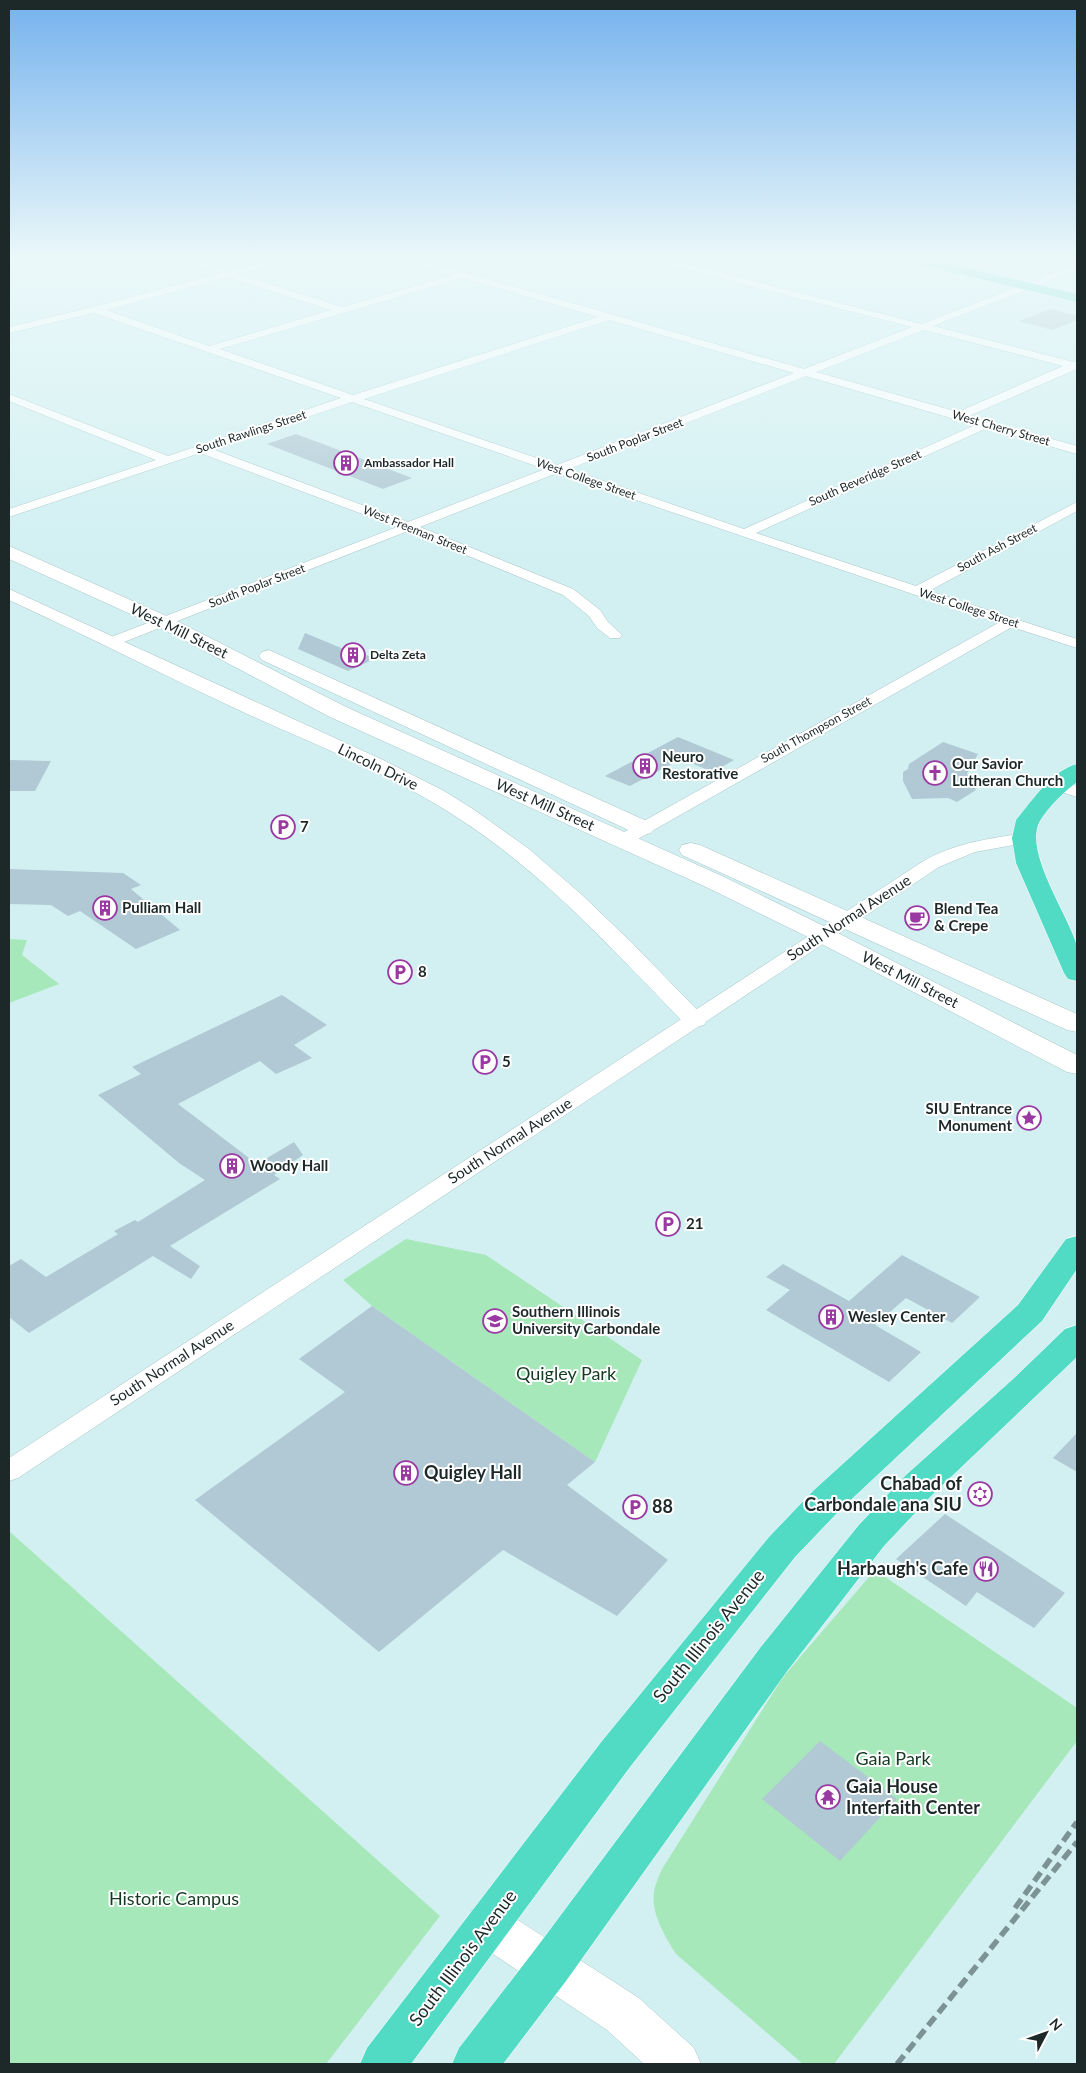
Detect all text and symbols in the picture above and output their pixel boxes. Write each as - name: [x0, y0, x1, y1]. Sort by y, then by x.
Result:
- street label: South Rawlings Street: [194, 406, 309, 456]
- street label: West Cherry Street: [951, 406, 1052, 449]
- street label: South Poplar Street: [584, 414, 686, 465]
- street label: South Beveridge Street: [806, 446, 924, 509]
- building icon: Ambassador Hall: [333, 450, 359, 476]
- street label: West College Street: [534, 454, 639, 503]
- place label: Ambassador Hall: [363, 455, 454, 470]
- street label: West Freeman Street: [361, 502, 470, 558]
- street label: South Ash Street: [954, 520, 1040, 575]
- street label: South Poplar Street: [206, 560, 308, 611]
- street label: West College Street: [917, 584, 1022, 631]
- street label: West Mill Street: [128, 599, 232, 662]
- building icon: Delta Zeta: [340, 642, 366, 668]
- place label: Delta Zeta: [370, 647, 426, 662]
- street label: South Thompson Street: [758, 693, 874, 766]
- street label: Lincoln Drive: [336, 739, 421, 793]
- place label: Neuro Restorative: [662, 747, 738, 782]
- building icon: Neuro Restorative: [632, 753, 658, 779]
- place label: Our Savior Lutheran Church: [952, 754, 1063, 789]
- church icon: Our Savior Lutheran Church: [922, 760, 948, 786]
- street label: West Mill Street: [493, 774, 598, 834]
- parking icon: 7: [270, 814, 296, 840]
- place label: 7: [300, 817, 309, 835]
- street label: South Normal Avenue: [783, 870, 914, 964]
- building icon: Pulliam Hall: [92, 895, 118, 921]
- place label: Pulliam Hall: [122, 898, 201, 916]
- place label: Blend Tea & Crepe: [934, 899, 998, 934]
- cafe icon: Blend Tea & Crepe: [904, 905, 930, 931]
- street label: West Mill Street: [859, 947, 962, 1012]
- parking icon: 8: [387, 959, 413, 985]
- place label: 8: [418, 962, 427, 980]
- parking icon: 5: [472, 1049, 498, 1075]
- place label: 5: [502, 1052, 511, 1070]
- street label: South Normal Avenue: [444, 1093, 575, 1187]
- place label: SIU Entrance Monument: [925, 1099, 1012, 1134]
- place icon: SIU Entrance Monument: [1016, 1105, 1042, 1131]
- building icon: Woody Hall: [219, 1153, 245, 1179]
- place label: Woody Hall: [250, 1156, 328, 1174]
- parking icon: 21: [655, 1211, 681, 1237]
- place label: 21: [686, 1214, 703, 1232]
- place label: Southern Illinois University Carbondale: [512, 1302, 660, 1337]
- building icon: Wesley Center: [818, 1304, 844, 1330]
- place label: Wesley Center: [848, 1307, 946, 1325]
- school or university icon: Southern Illinois University Carbondale: [482, 1308, 508, 1334]
- street label: South Normal Avenue: [106, 1315, 237, 1409]
- park label: Quigley Park: [516, 1362, 617, 1384]
- building icon: Quigley Hall: [393, 1460, 419, 1486]
- place label: Quigley Hall: [424, 1461, 522, 1483]
- place label: Chabad of Carbondale ana SIU: [804, 1472, 963, 1515]
- synagogue icon: Chabad of Carbondale ana SIU: [967, 1481, 993, 1507]
- parking icon: 88: [622, 1494, 648, 1520]
- place label: 88: [652, 1495, 673, 1517]
- restaurant icon: Harbaugh's Cafe: [973, 1556, 999, 1582]
- place label: Harbaugh's Cafe: [837, 1557, 968, 1579]
- street label: South Illinois Avenue: [648, 1564, 769, 1706]
- park label: Gaia Park: [855, 1747, 931, 1769]
- place label: Gaia House Interfaith Center: [846, 1775, 980, 1818]
- temple icon: Gaia House Interfaith Center: [815, 1784, 841, 1810]
- street label: South Illinois Avenue: [404, 1885, 521, 2030]
- park label: Historic Campus: [109, 1887, 239, 1909]
- north arrow: [1021, 2008, 1071, 2058]
- text: N: [1046, 2014, 1066, 2034]

